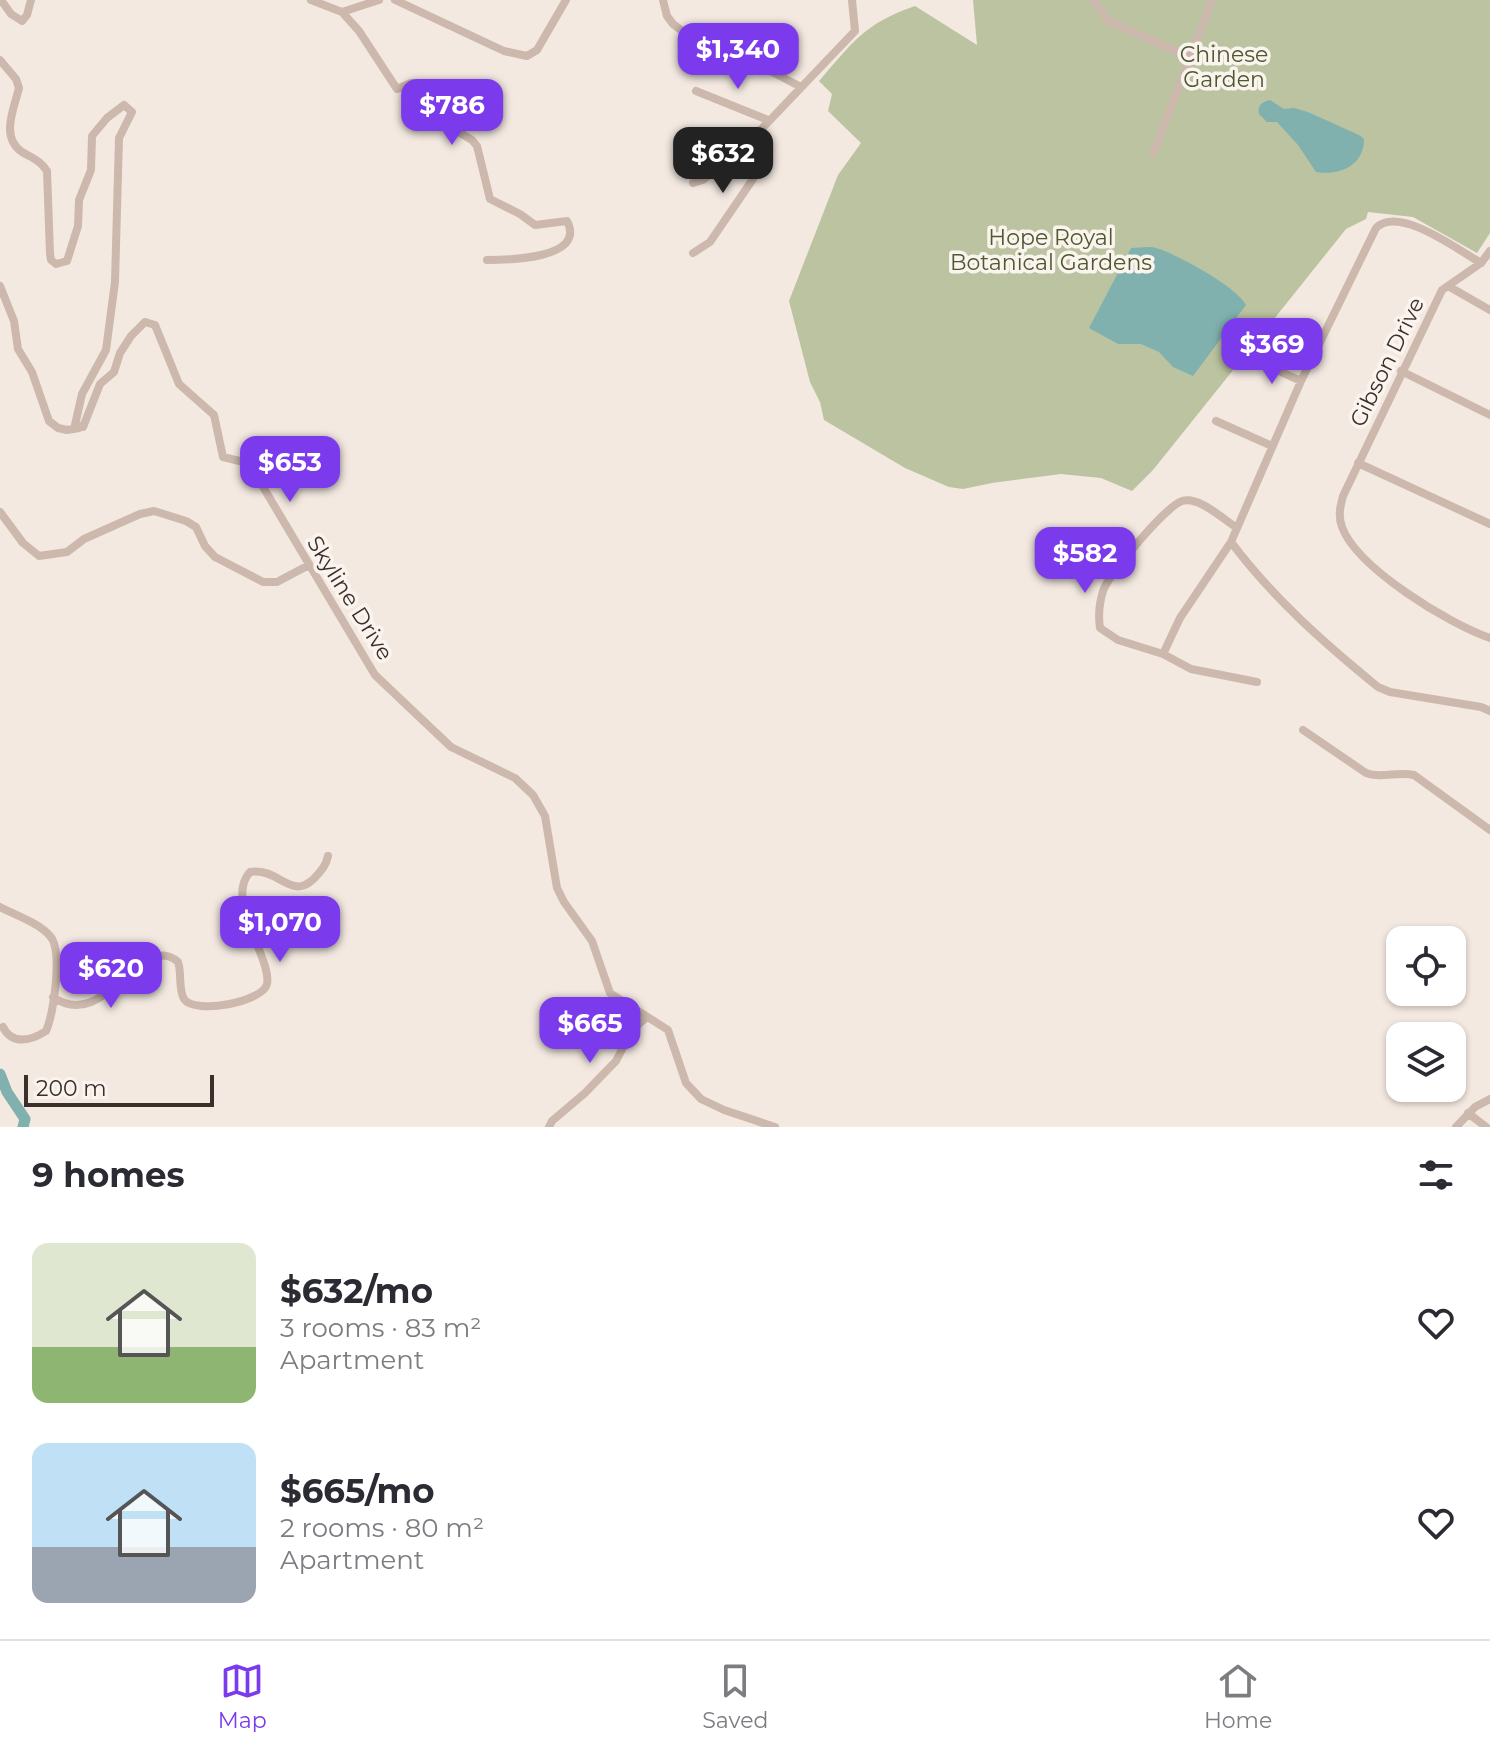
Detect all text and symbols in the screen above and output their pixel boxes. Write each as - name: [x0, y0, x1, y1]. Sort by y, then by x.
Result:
- pin: $1,340: [673, 23, 803, 91]
- text: $1,340: [696, 33, 780, 65]
- park label: Chinese Garden: [1180, 41, 1268, 93]
- pin: $786: [405, 79, 499, 147]
- text: $786: [419, 89, 485, 121]
- pin: $632: [676, 127, 770, 195]
- text: $632: [691, 137, 755, 169]
- park label: Hope Royal Botanical Gardens: [950, 224, 1152, 276]
- street label: Gibson Drive: [1344, 293, 1430, 431]
- pin: $369: [1225, 318, 1319, 386]
- text: $369: [1239, 328, 1305, 360]
- pin: $653: [243, 436, 337, 504]
- text: $653: [258, 446, 322, 478]
- pin: $582: [1038, 527, 1132, 595]
- street label: Skyline Drive: [301, 531, 399, 665]
- text: $582: [1053, 537, 1117, 569]
- pin: $1,070: [215, 896, 345, 964]
- text: $1,070: [238, 906, 322, 938]
- map controls: [1386, 926, 1466, 1102]
- button: locate: [1386, 926, 1466, 1006]
- pin: $620: [64, 942, 158, 1010]
- text: $620: [78, 952, 144, 984]
- pin: $665: [543, 997, 637, 1065]
- text: $665: [557, 1007, 623, 1039]
- button: layers: [1386, 1022, 1466, 1102]
- scale bar: [24, 1071, 214, 1107]
- text: 200 m: [36, 1075, 107, 1102]
- icon: filters: [1414, 1153, 1458, 1197]
- text: 9 homes: [32, 1154, 185, 1196]
- text: $632/mo: [280, 1270, 433, 1312]
- icon: home: [96, 1275, 192, 1371]
- icon: heart: [1414, 1301, 1458, 1345]
- text: 3 rooms · 83 m²: [280, 1312, 481, 1344]
- text: Apartment: [280, 1344, 424, 1376]
- text: $665/mo: [280, 1470, 434, 1512]
- icon: home: [96, 1475, 192, 1571]
- icon: heart: [1414, 1501, 1458, 1545]
- text: 2 rooms · 80 m²: [280, 1512, 484, 1544]
- text: Apartment: [280, 1544, 424, 1576]
- tab: Map: [218, 1659, 267, 1734]
- tab: Saved: [702, 1659, 768, 1734]
- tab: Home: [1204, 1659, 1272, 1734]

